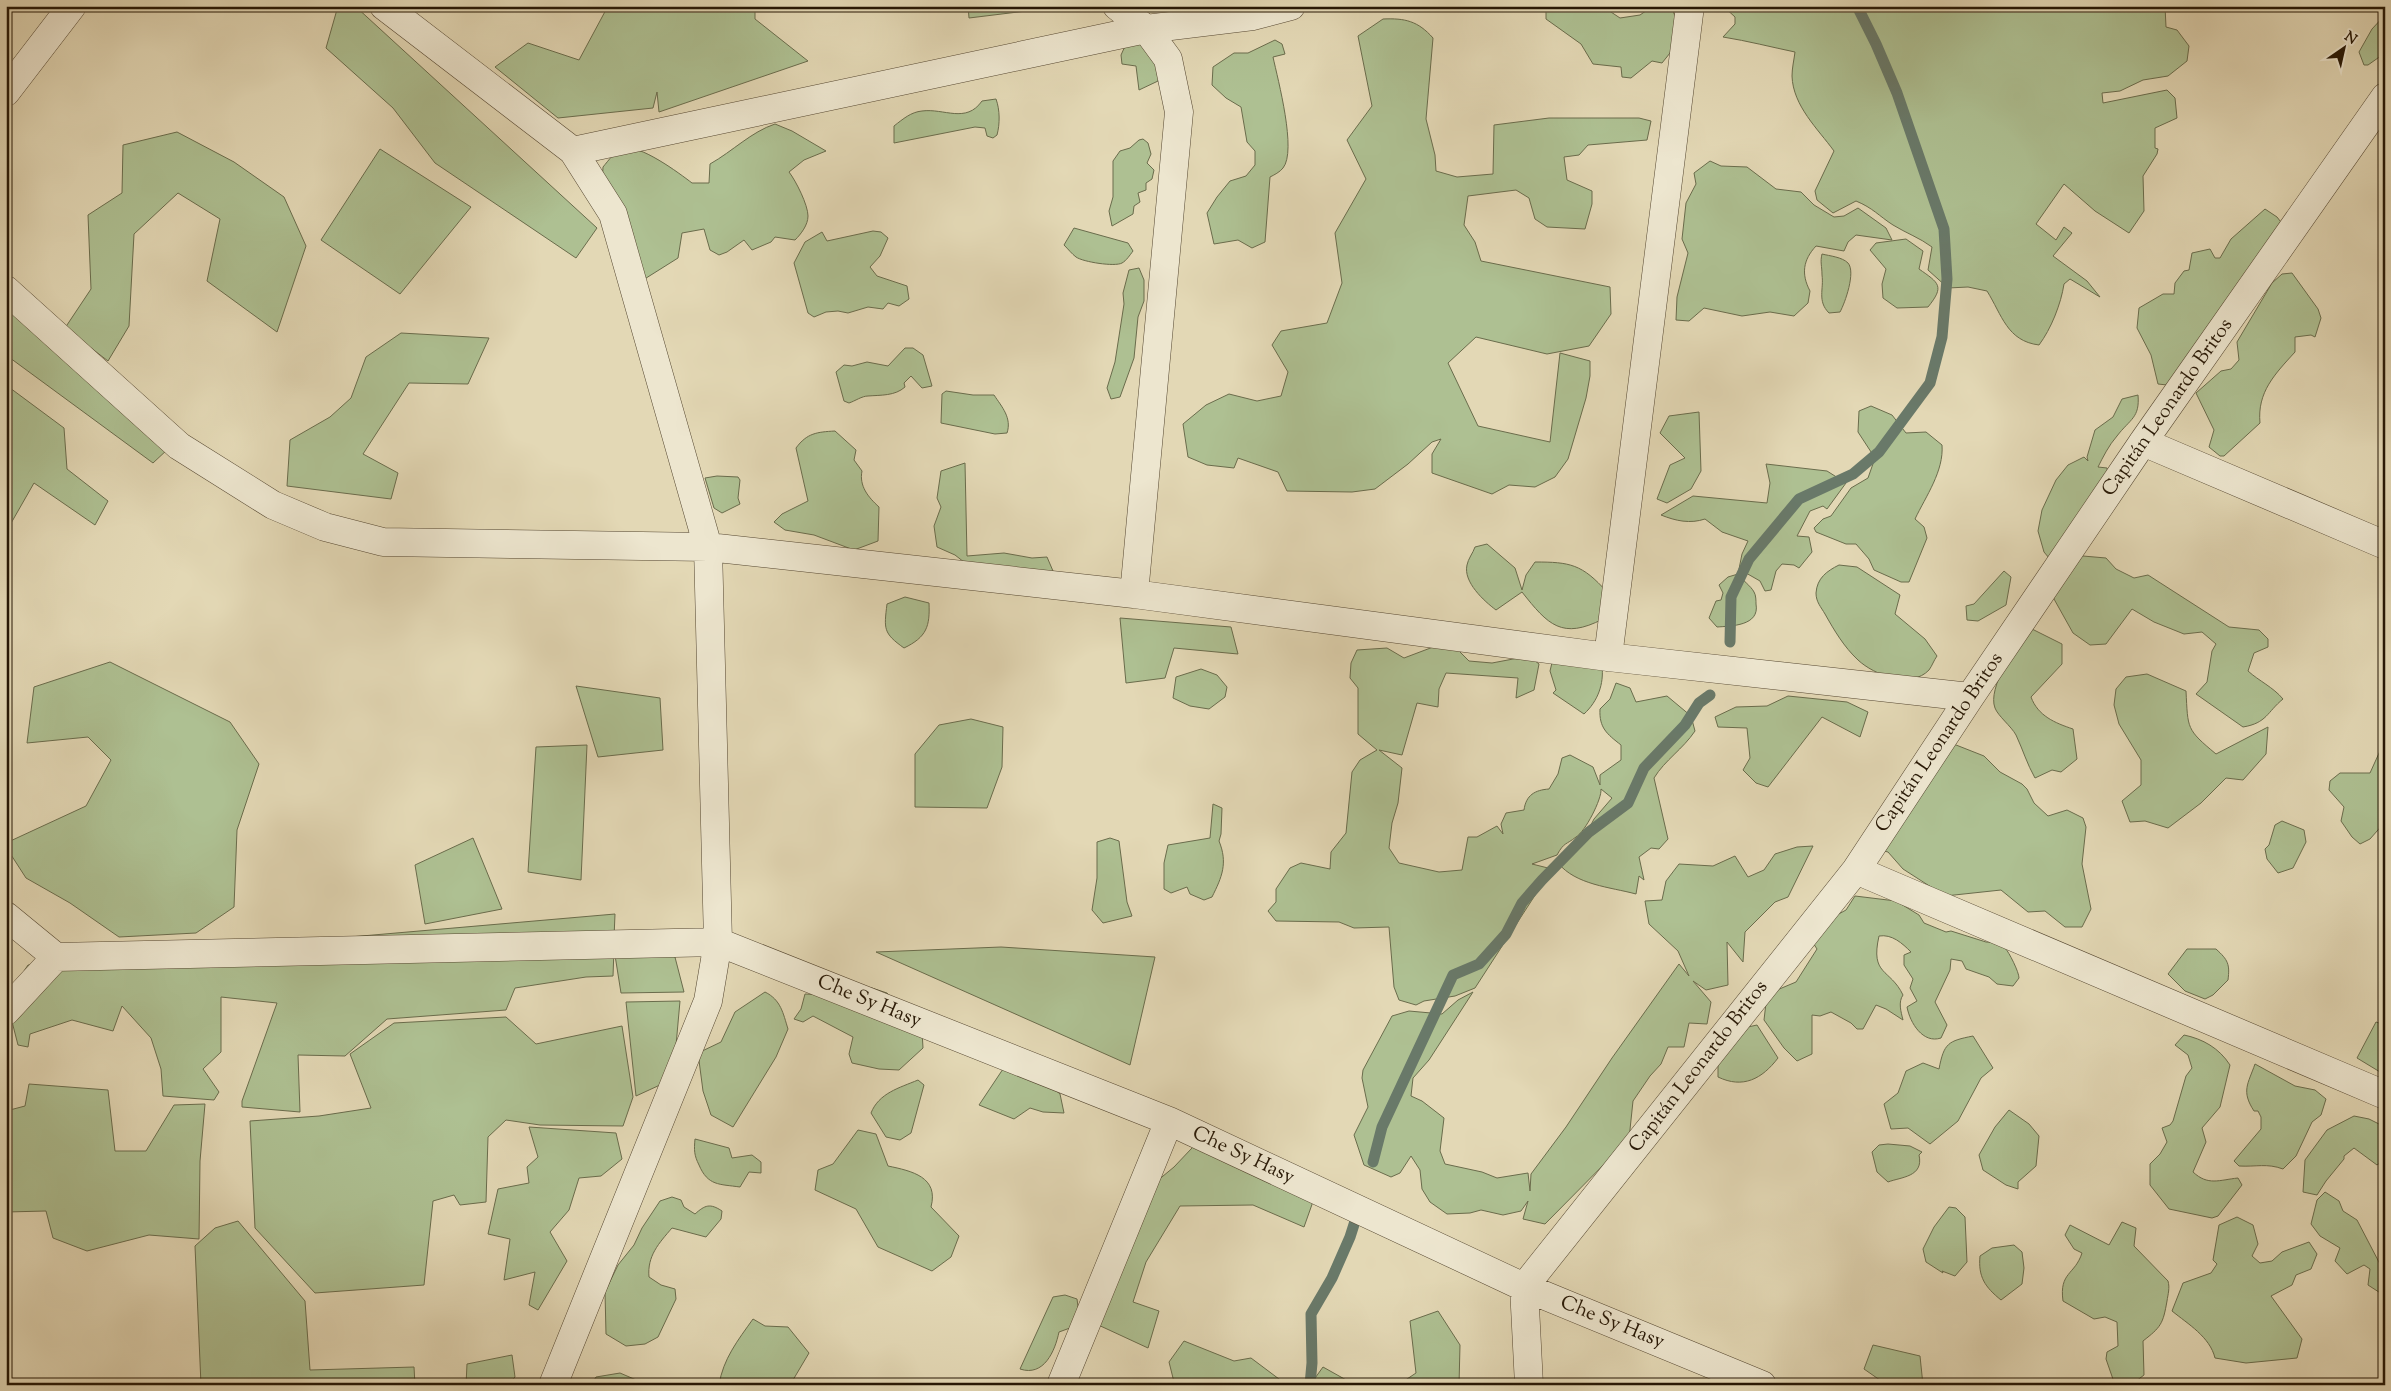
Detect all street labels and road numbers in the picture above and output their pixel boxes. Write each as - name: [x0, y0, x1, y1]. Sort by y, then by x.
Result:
- street label: Capitán Leonardo Britos: [2095, 313, 2241, 503]
- street label: Capitán Leonardo Britos: [1869, 647, 2011, 839]
- street label: Che Sy Hasy: [812, 968, 926, 1036]
- street label: Capitán Leonardo Britos: [1622, 974, 1776, 1159]
- street label: Che Sy Hasy: [1187, 1120, 1299, 1192]
- street label: Che Sy Hasy: [1555, 1289, 1669, 1357]

